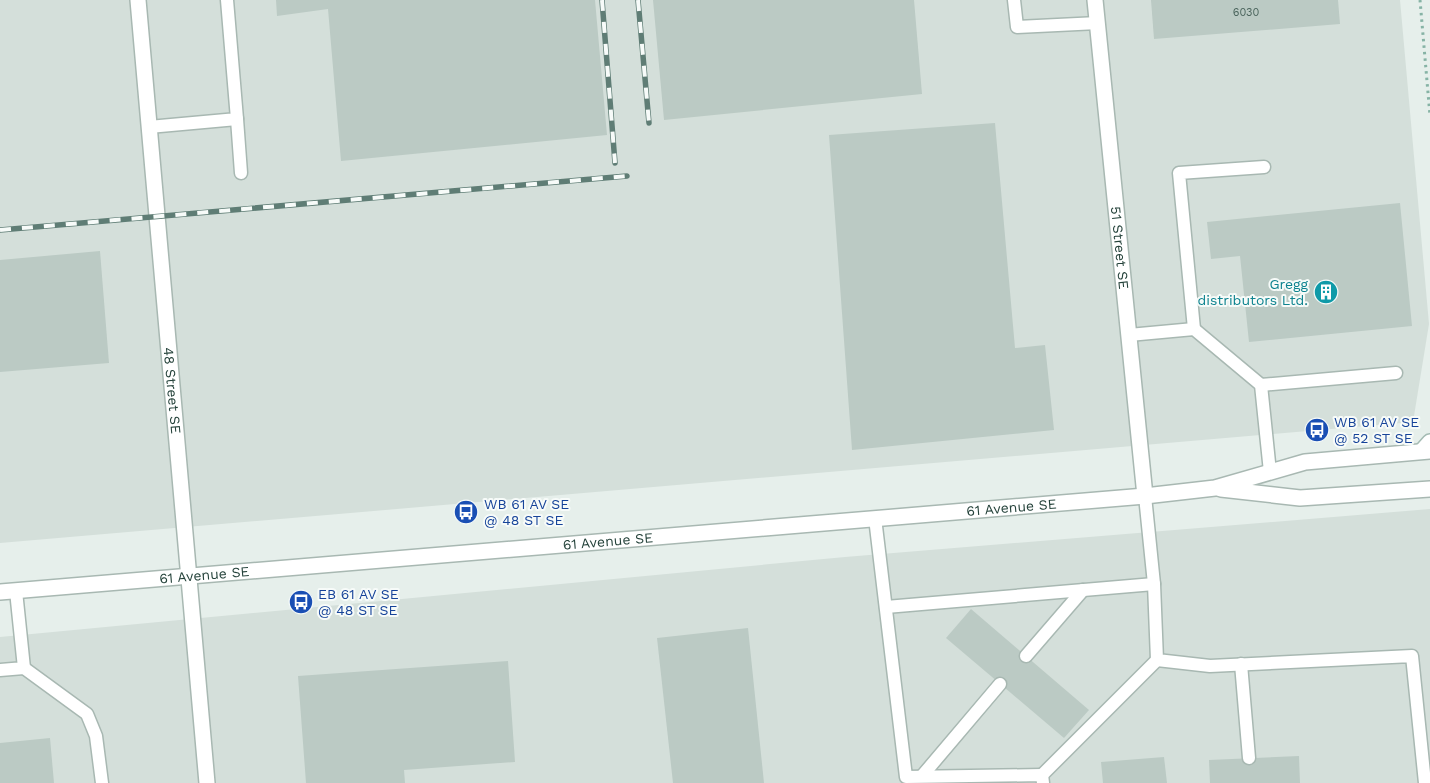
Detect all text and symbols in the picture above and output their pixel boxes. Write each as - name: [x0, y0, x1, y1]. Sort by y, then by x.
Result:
- house number: 6030: [1233, 6, 1259, 19]
- street label: 51 Street SE: [1108, 206, 1132, 290]
- place label: Gregg distributors Ltd.: [1197, 276, 1309, 308]
- building icon: Gregg distributors Ltd.: [1313, 279, 1339, 305]
- street label: 48 Street SE: [161, 347, 184, 435]
- place label: WB 61 AV SE @ 52 ST SE: [1334, 414, 1419, 446]
- bus stop icon: WB 61 AV SE @ 52 ST SE: [1304, 417, 1330, 443]
- street label: 61 Avenue SE: [966, 495, 1057, 519]
- place label: WB 61 AV SE @ 48 ST SE: [484, 496, 569, 528]
- bus stop icon: WB 61 AV SE @ 48 ST SE: [453, 499, 479, 525]
- street label: 61 Avenue SE: [562, 529, 654, 553]
- street label: 61 Avenue SE: [159, 563, 250, 587]
- place label: EB 61 AV SE @ 48 ST SE: [318, 586, 399, 618]
- bus stop icon: EB 61 AV SE @ 48 ST SE: [288, 589, 314, 615]

